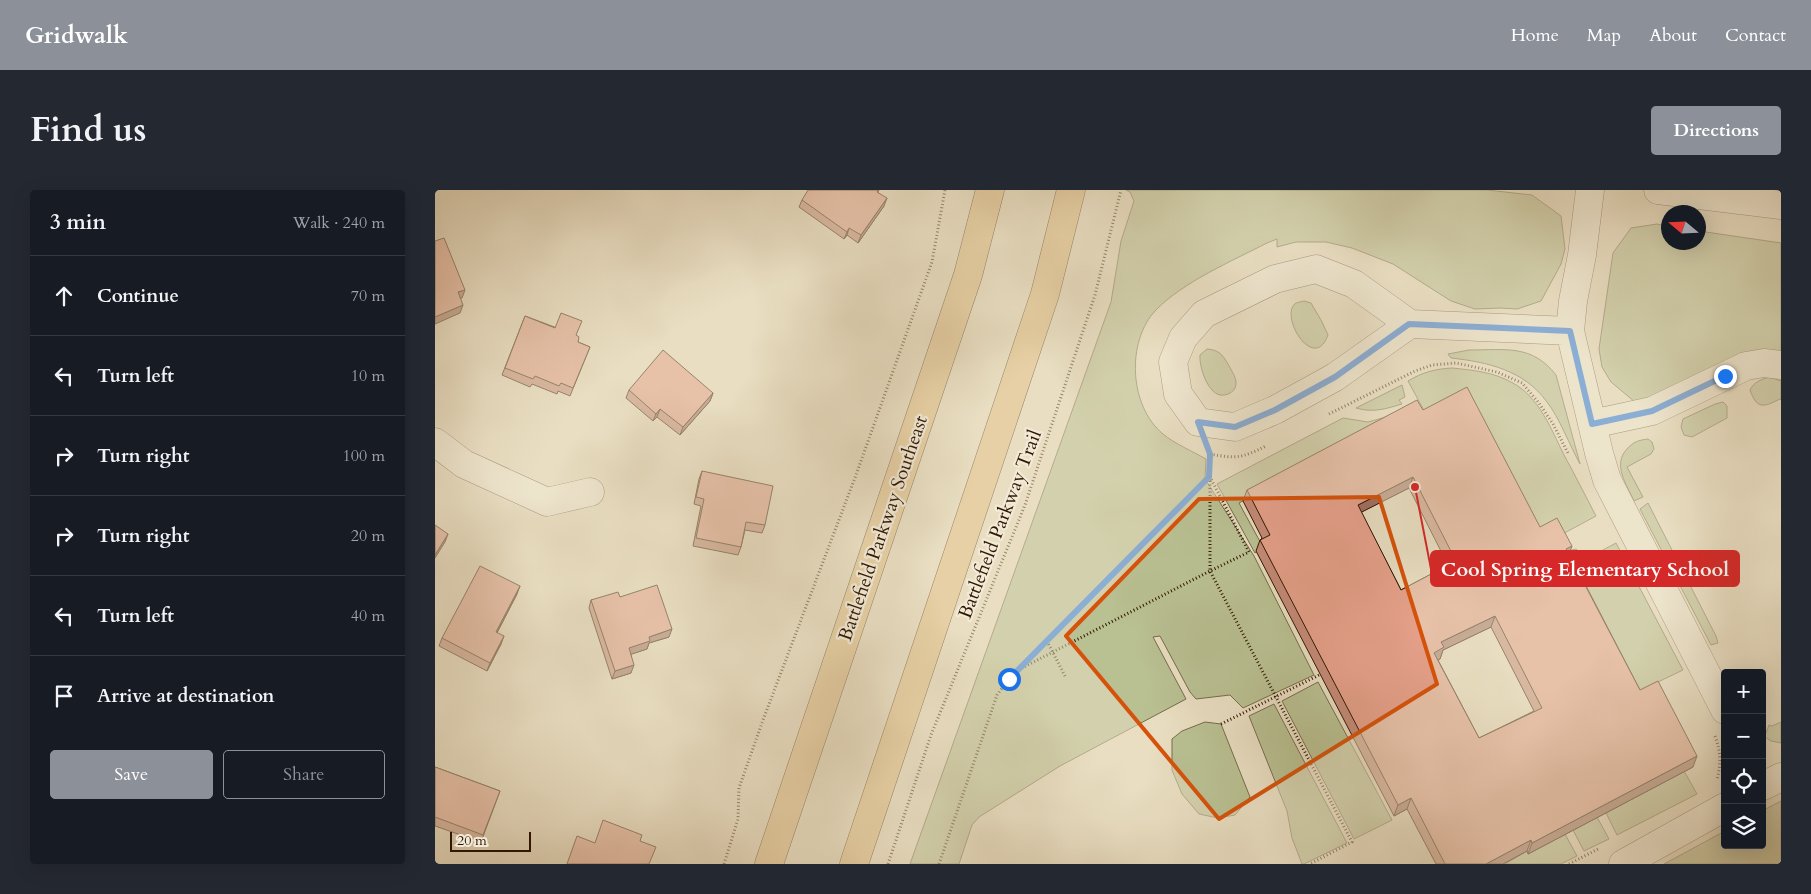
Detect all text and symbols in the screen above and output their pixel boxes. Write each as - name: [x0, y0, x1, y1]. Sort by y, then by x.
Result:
- text: Gridwalk: [25, 19, 128, 52]
- text: Home: [1511, 23, 1559, 48]
- text: Map: [1587, 23, 1621, 48]
- text: About: [1649, 23, 1697, 48]
- text: Contact: [1725, 23, 1786, 48]
- text: Find us: [30, 106, 146, 154]
- button: Directions: [1651, 106, 1781, 155]
- north arrow: [1661, 205, 1706, 250]
- text: 3 min: [50, 208, 106, 237]
- text: Walk · 240 m: [293, 212, 385, 234]
- icon: ahead: [50, 282, 78, 310]
- text: Continue: [97, 283, 179, 309]
- text: 70 m: [351, 285, 385, 307]
- icon: left: [50, 362, 78, 390]
- text: Turn left: [97, 363, 174, 389]
- text: 10 m: [351, 365, 385, 387]
- route end: [1714, 365, 1737, 388]
- street label: Battlefield Parkway Southeast: [832, 412, 934, 645]
- street label: Battlefield Parkway Trail: [952, 426, 1048, 623]
- icon: right: [50, 442, 78, 470]
- text: Turn right: [97, 443, 189, 469]
- text: 100 m: [343, 445, 385, 467]
- icon: right: [50, 522, 78, 550]
- text: Turn right: [97, 523, 189, 549]
- text: 20 m: [351, 525, 385, 547]
- callout: Cool Spring Elementary School: [1431, 551, 1739, 586]
- text: Cool Spring Elementary School: [1441, 556, 1729, 583]
- icon: left: [50, 602, 78, 630]
- text: Turn left: [97, 603, 174, 629]
- text: 40 m: [351, 605, 385, 627]
- route start: [998, 668, 1021, 691]
- map controls: [1721, 669, 1766, 849]
- button: +: [1721, 669, 1766, 714]
- icon: arrive: [50, 682, 78, 710]
- text: Arrive at destination: [97, 683, 274, 709]
- button: −: [1721, 714, 1766, 759]
- button: Save: [50, 750, 213, 799]
- button: Share: [223, 750, 385, 799]
- button: locate: [1721, 759, 1766, 804]
- button: layers: [1721, 804, 1766, 849]
- scale bar: [450, 829, 531, 852]
- text: 20 m: [457, 831, 487, 850]

